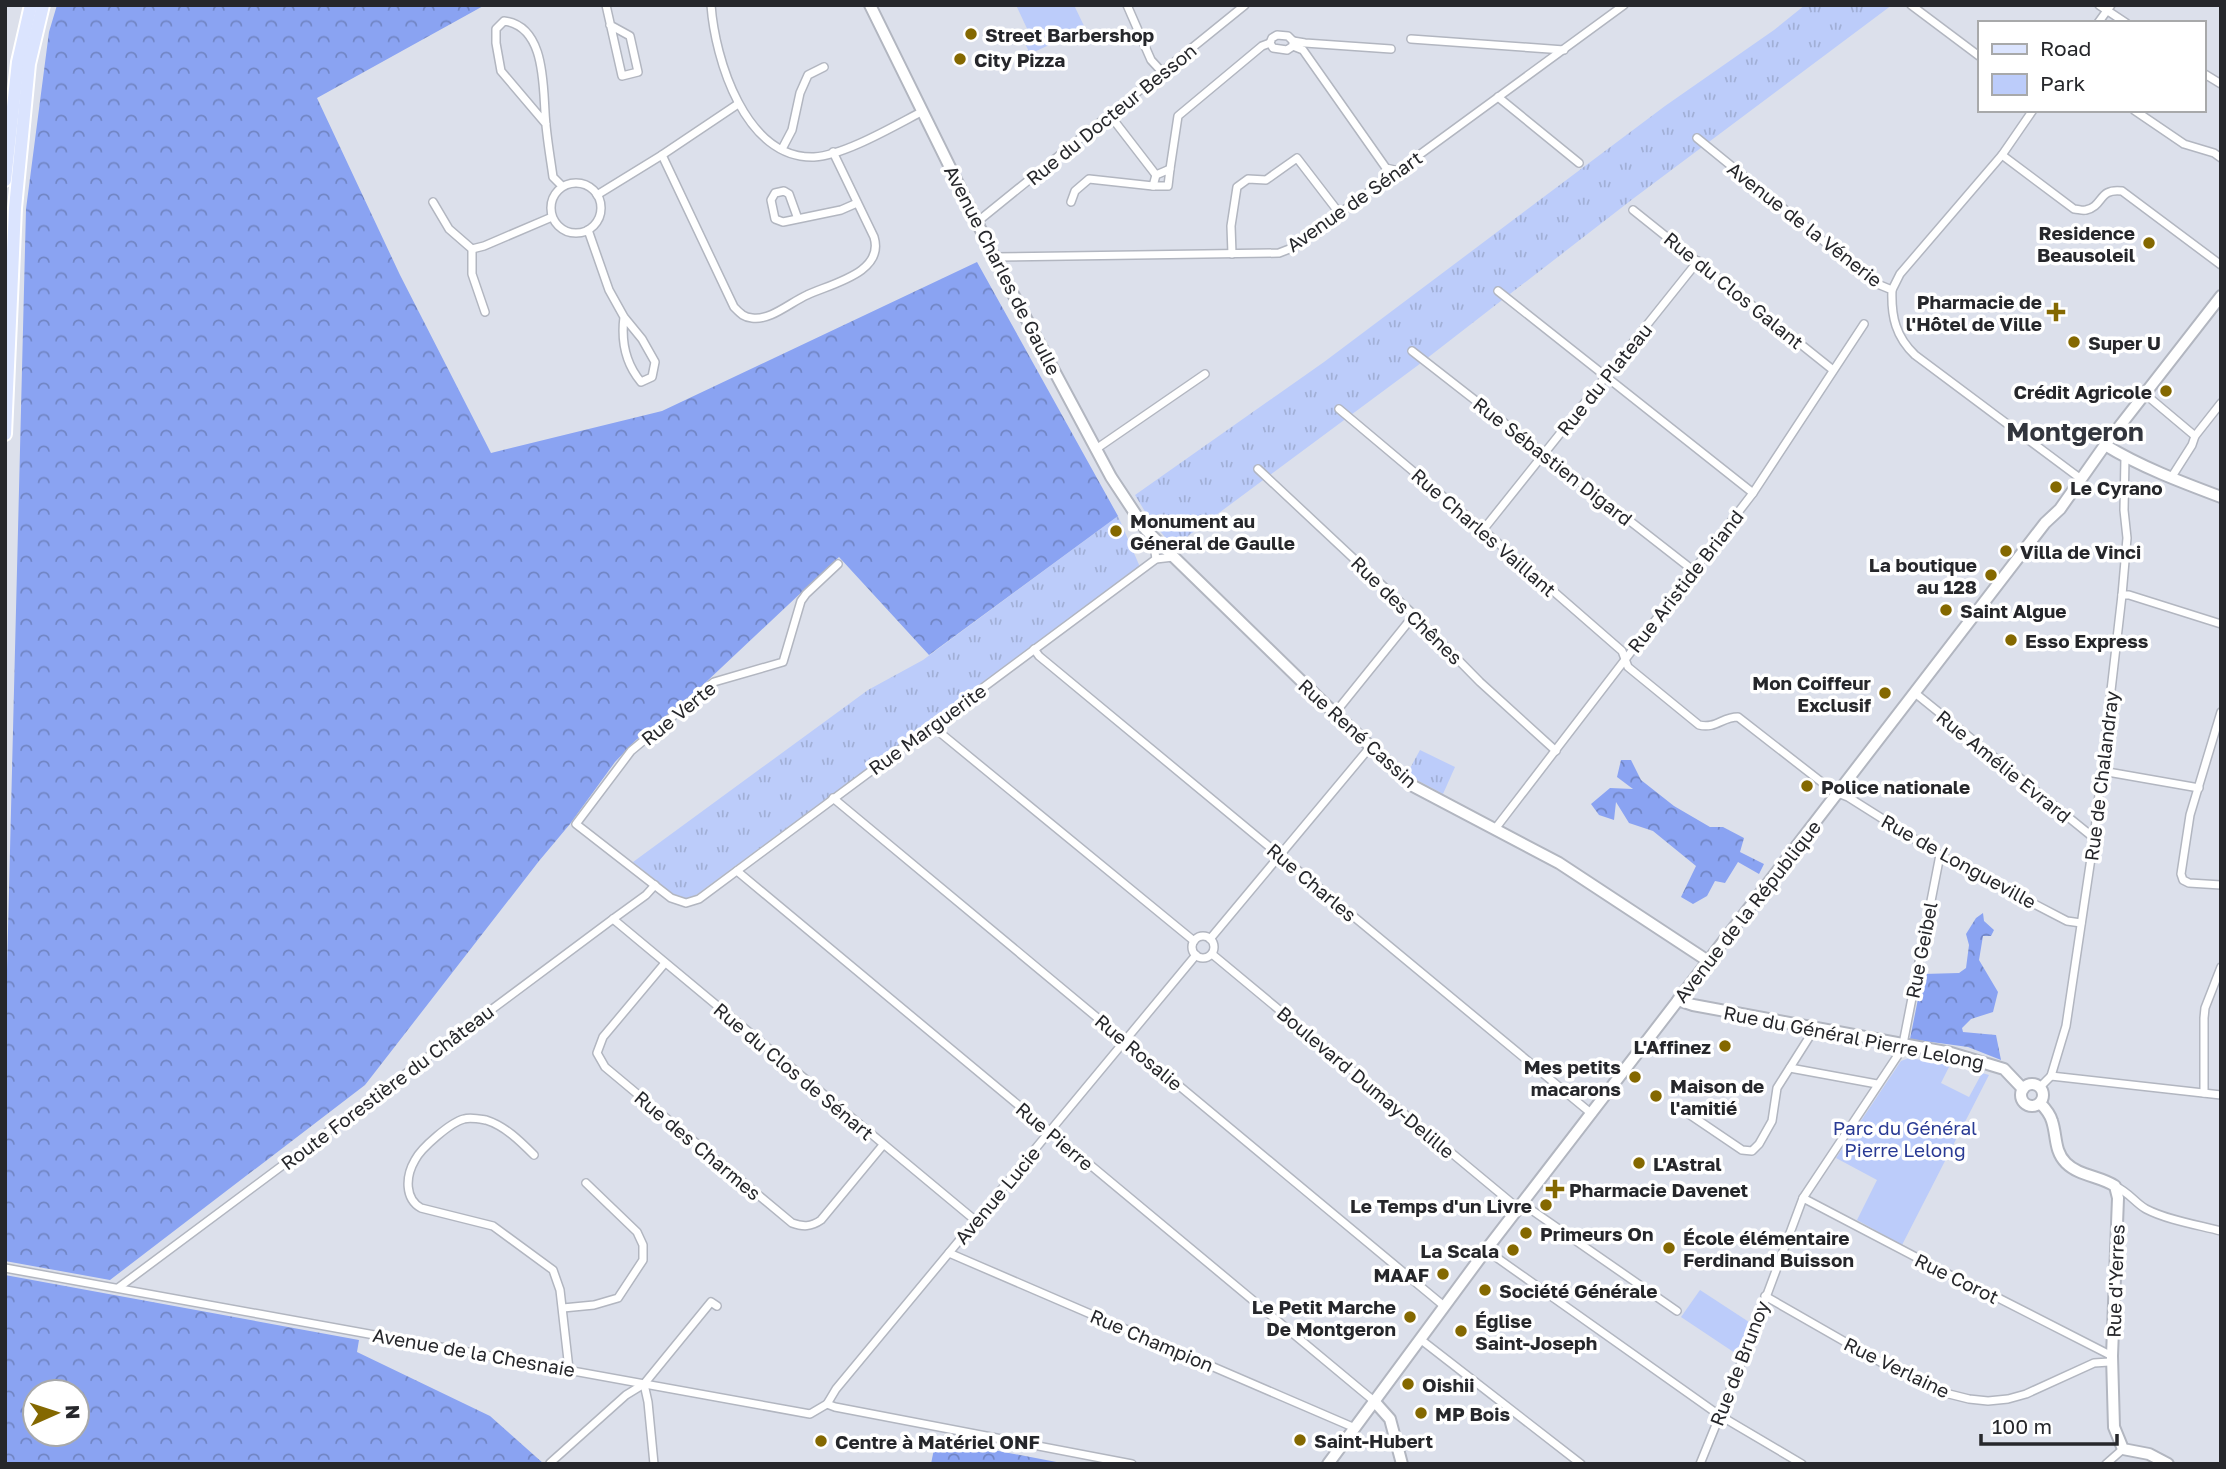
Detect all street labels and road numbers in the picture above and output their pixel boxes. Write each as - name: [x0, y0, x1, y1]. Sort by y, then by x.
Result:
- street label: Rue du Docteur Besson: [1021, 38, 1201, 190]
- street label: Avenue de Sénart: [1282, 146, 1426, 256]
- street label: Avenue de la Vénerie: [1723, 157, 1887, 291]
- street label: Avenue Charles de Gaulle: [940, 161, 1066, 379]
- street label: Rue du Clos Galant: [1660, 227, 1808, 353]
- street label: Rue du Plateau: [1552, 318, 1656, 440]
- street label: Rue Sébastien Digard: [1469, 392, 1637, 530]
- street label: Rue Charles Vaillant: [1407, 463, 1561, 601]
- street label: Rue Aristide Briand: [1622, 505, 1748, 657]
- street label: Rue des Chênes: [1347, 551, 1467, 669]
- street label: Rue René Cassin: [1294, 674, 1422, 792]
- street label: Rue Verte: [636, 676, 720, 750]
- street label: Rue Marguerite: [864, 679, 990, 779]
- street label: Rue de Chalandray: [2079, 689, 2123, 862]
- street label: Rue Amélie Evrard: [1932, 705, 2076, 827]
- street label: Rue de Longueville: [1878, 809, 2040, 913]
- street label: Avenue de la République: [1669, 815, 1825, 1007]
- street label: Rue Charles: [1263, 838, 1361, 926]
- street label: Rue Geibel: [1900, 900, 1942, 1000]
- street label: Rue du Clos de Sénart: [710, 998, 878, 1144]
- street label: Route Forestière du Château: [276, 999, 498, 1175]
- street label: Rue du Général Pierre Lelong: [1722, 1000, 1986, 1074]
- street label: Boulevard Dumay-Delille: [1273, 1001, 1459, 1163]
- street label: Rue Rosalie: [1091, 1009, 1187, 1095]
- street label: Rue des Charmes: [630, 1085, 766, 1205]
- street label: Rue Pierre: [1012, 1097, 1098, 1175]
- street label: Avenue Lucie: [950, 1142, 1044, 1248]
- street label: Rue d'Yerres: [2102, 1224, 2128, 1338]
- street label: Rue Corot: [1911, 1248, 2003, 1308]
- street label: Rue de Brunoy: [1705, 1297, 1774, 1429]
- street label: Rue Champion: [1087, 1304, 1217, 1376]
- street label: Avenue de la Chesnaie: [371, 1323, 577, 1381]
- street label: Rue Verlaine: [1841, 1332, 1953, 1402]

